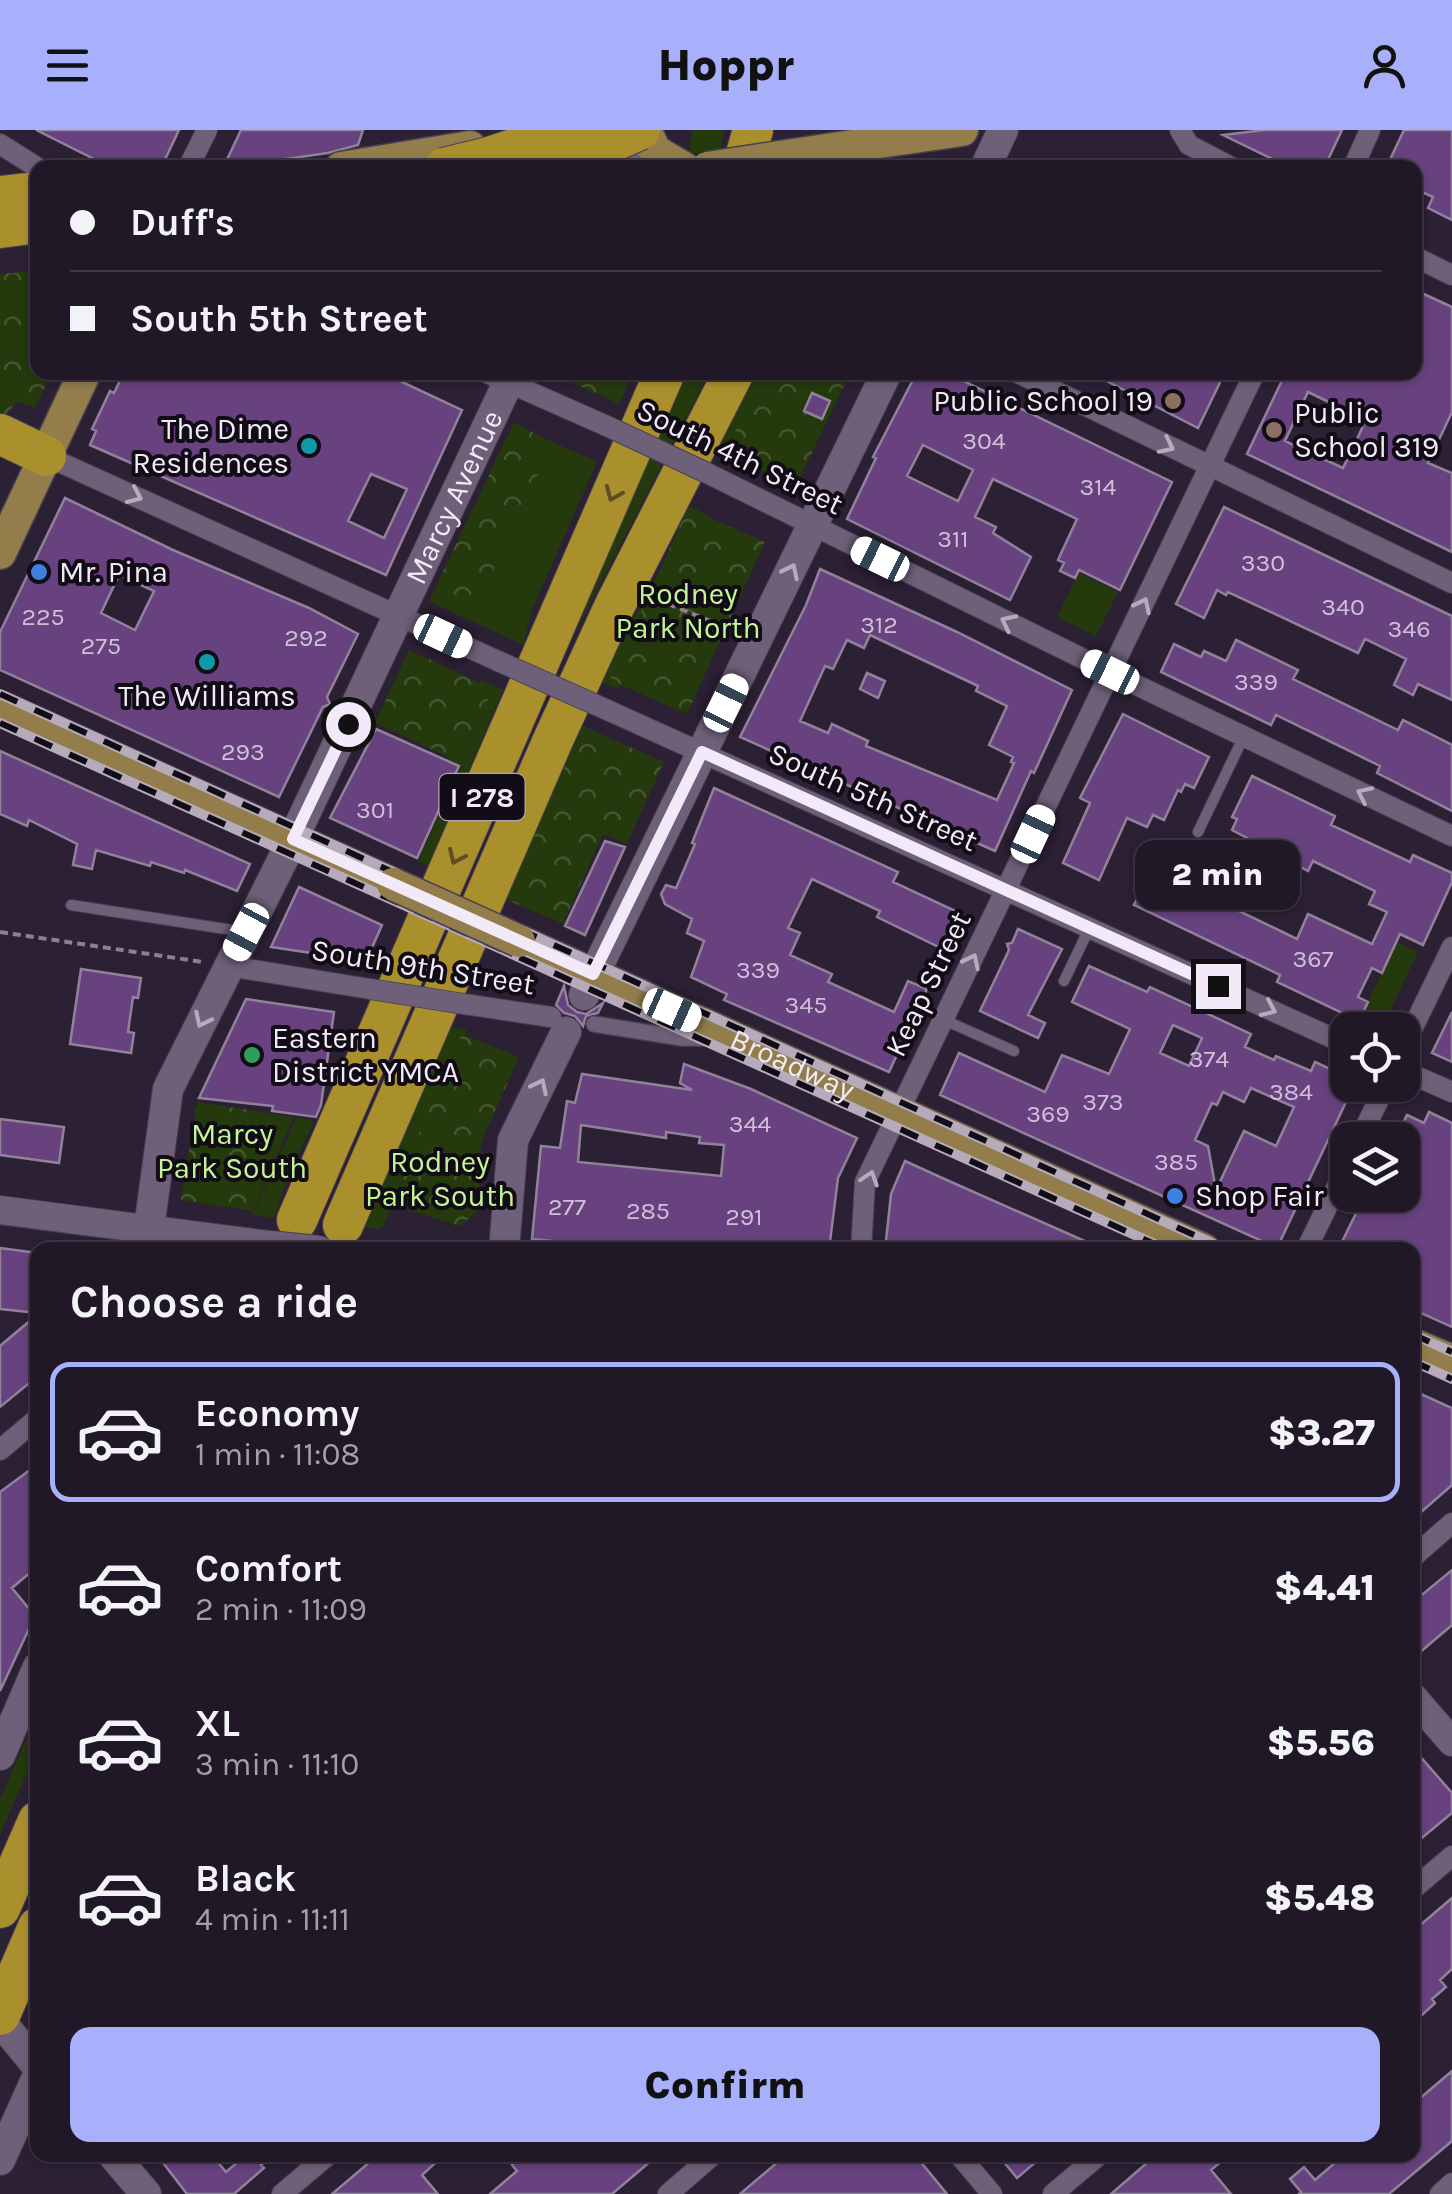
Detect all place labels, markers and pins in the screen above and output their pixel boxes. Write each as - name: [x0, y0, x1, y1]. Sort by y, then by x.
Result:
- place label: Public School 19: [933, 383, 1153, 419]
- marker: Public School 19: [1162, 390, 1184, 412]
- place label: Public School 319: [1294, 395, 1439, 465]
- place label: The Dime Residences: [133, 411, 289, 481]
- marker: Public School 319: [1263, 419, 1285, 441]
- marker: The Dime Residences: [298, 435, 320, 457]
- place label: Mr. Pina: [59, 554, 168, 590]
- marker: Mr. Pina: [28, 561, 50, 583]
- marker: The Williams: [196, 651, 218, 673]
- place label: The Williams: [118, 678, 296, 714]
- place label: Eastern District YMCA: [272, 1020, 459, 1090]
- marker: Eastern District YMCA: [241, 1044, 263, 1066]
- place label: Shop Fair: [1195, 1178, 1324, 1214]
- marker: Shop Fair: [1164, 1185, 1186, 1207]

